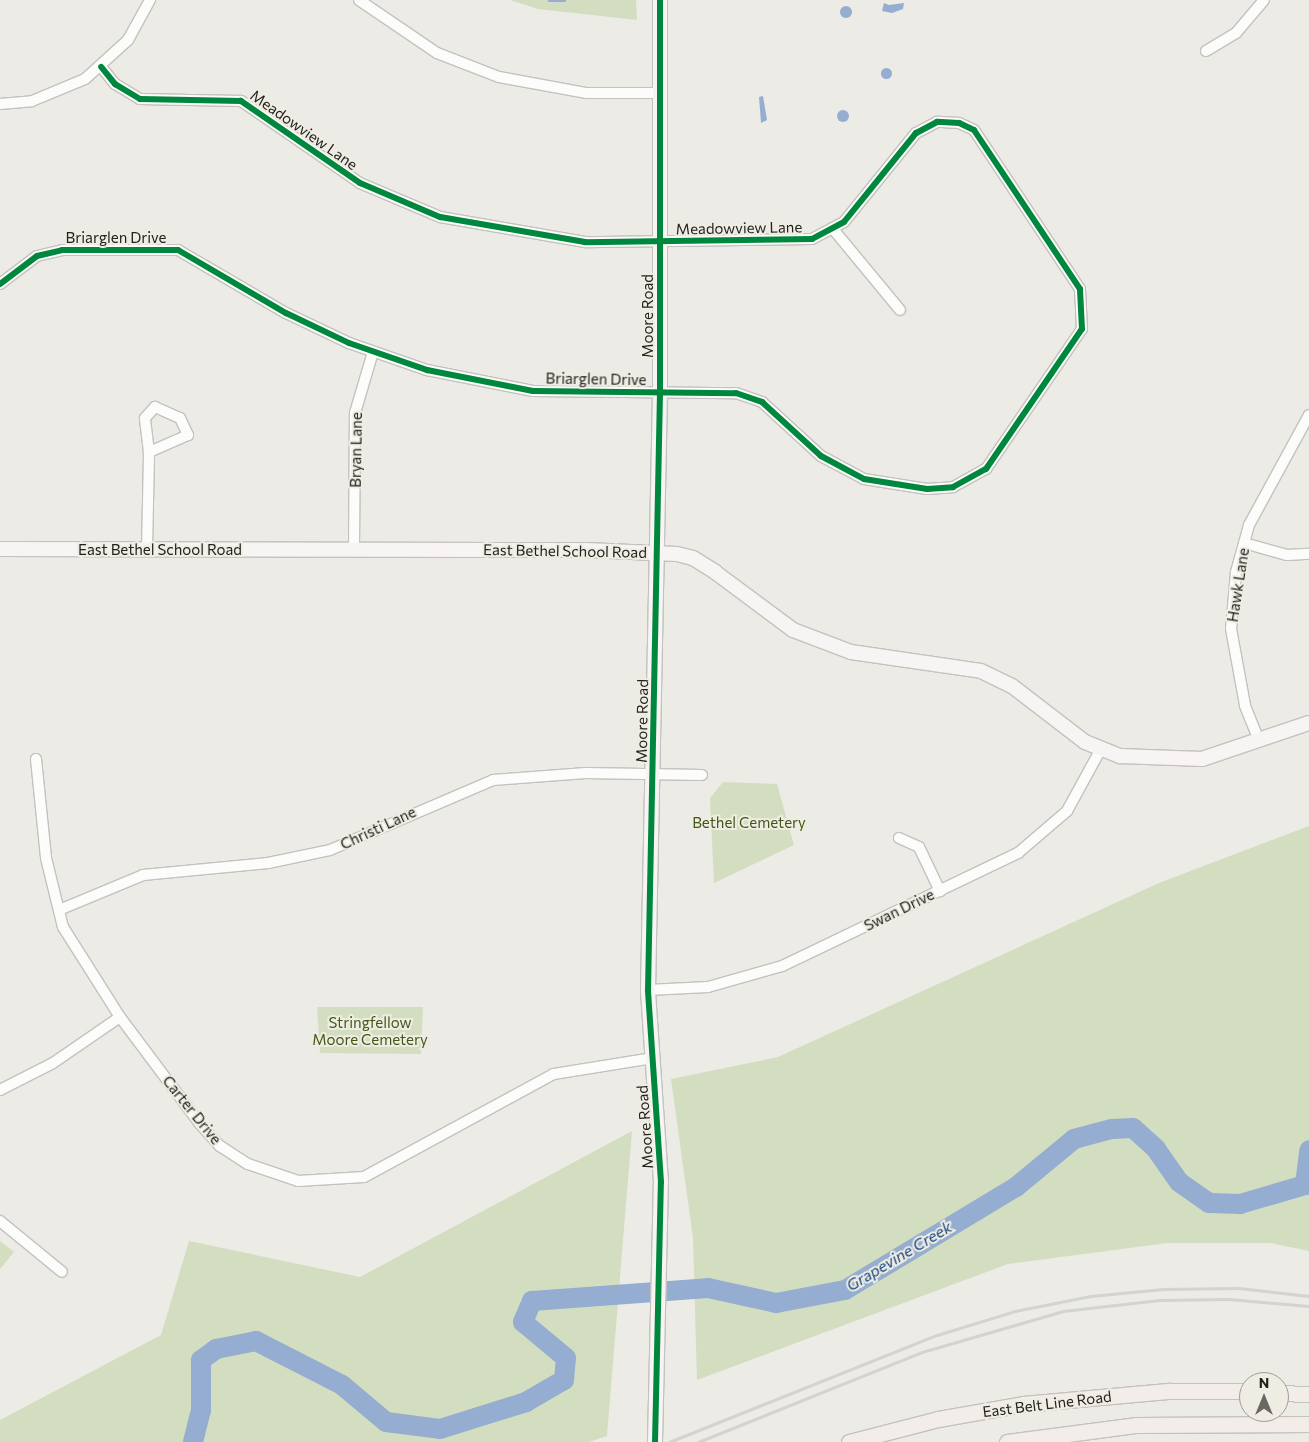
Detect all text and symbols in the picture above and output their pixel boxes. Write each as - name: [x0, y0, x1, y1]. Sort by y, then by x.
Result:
- street label: Meadowview Lane: [247, 86, 361, 174]
- street label: Meadowview Lane: [676, 218, 802, 238]
- street label: Briarglen Drive: [66, 229, 166, 247]
- street label: Moore Road: [639, 274, 657, 358]
- street label: Briarglen Drive: [545, 369, 647, 389]
- street label: Bryan Lane: [346, 412, 366, 488]
- street label: East Bethel School Road: [78, 541, 242, 559]
- street label: East Bethel School Road: [483, 541, 647, 561]
- street label: Hawk Lane: [1223, 547, 1253, 623]
- street label: Moore Road: [632, 679, 652, 763]
- street label: Christi Lane: [337, 803, 419, 853]
- park label: Bethel Cemetery: [692, 814, 806, 832]
- street label: Swan Drive: [861, 885, 937, 935]
- park label: Stringfellow Moore Cemetery: [312, 1013, 428, 1048]
- street label: Carter Drive: [159, 1072, 225, 1148]
- street label: Moore Road: [633, 1085, 657, 1169]
- water label: Grapevine Creek: [843, 1217, 955, 1295]
- north arrow: [1239, 1372, 1289, 1422]
- text: N: [1259, 1374, 1269, 1391]
- street label: East Belt Line Road: [981, 1387, 1113, 1421]

